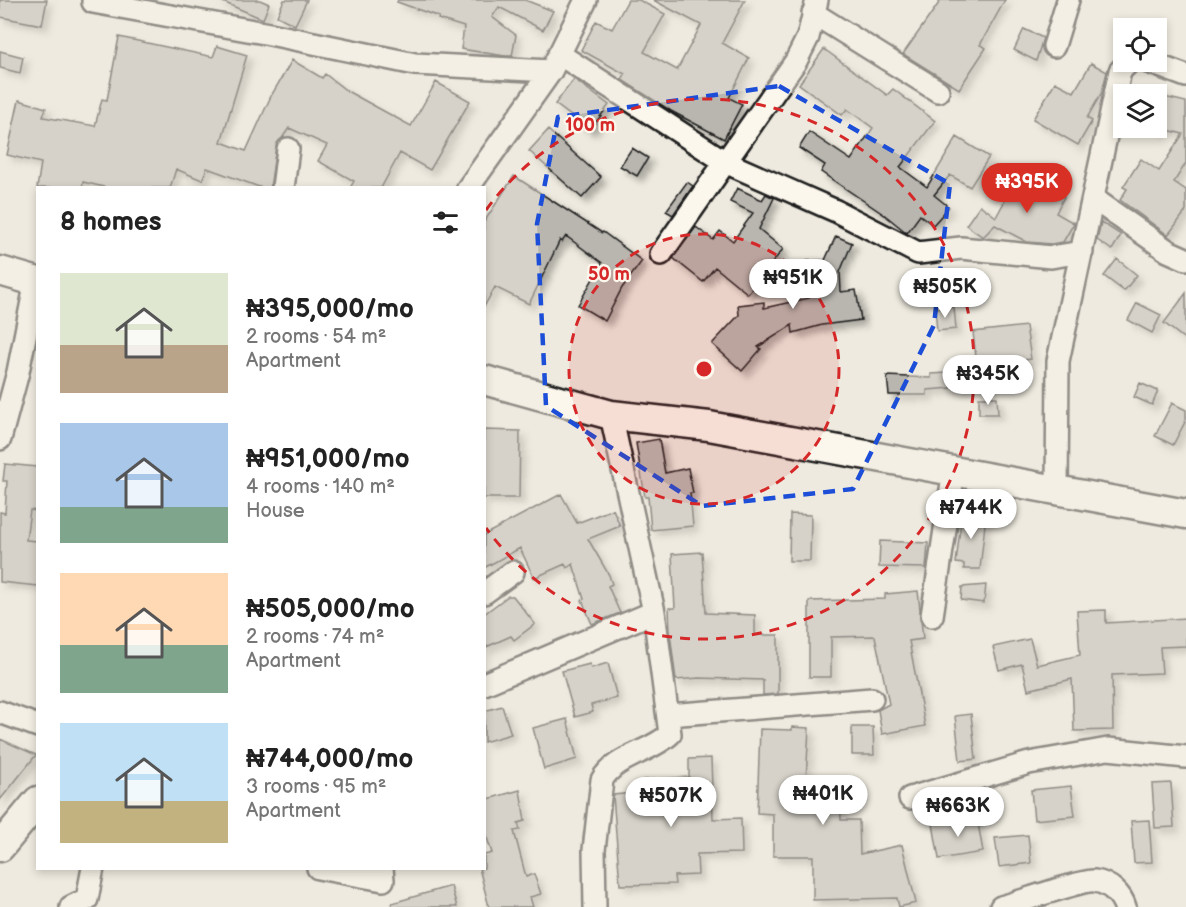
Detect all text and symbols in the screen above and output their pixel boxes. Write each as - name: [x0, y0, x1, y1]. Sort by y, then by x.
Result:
- map controls: [1113, 18, 1167, 138]
- button: locate: [1113, 18, 1167, 72]
- button: layers: [1113, 84, 1167, 138]
- text: 100 m: [565, 115, 615, 136]
- pin: ₦395K: [985, 163, 1069, 214]
- text: ₦395K: [996, 170, 1058, 194]
- icon: filters: [429, 206, 462, 239]
- text: 8 homes: [60, 207, 162, 238]
- pin: ₦951K: [751, 259, 835, 310]
- text: 50 m: [588, 264, 630, 285]
- text: ₦951K: [763, 266, 823, 290]
- pin: ₦505K: [903, 268, 987, 319]
- text: ₦505K: [913, 275, 977, 299]
- text: ₦395,000/mo: [246, 294, 414, 325]
- icon: home: [108, 297, 180, 369]
- text: 2 rooms · 54 m²: [246, 325, 386, 349]
- text: Apartment: [246, 349, 341, 373]
- pin: ₦345K: [946, 355, 1030, 406]
- centre of rings: [694, 359, 714, 379]
- text: ₦345K: [956, 362, 1020, 386]
- text: ₦951,000/mo: [246, 444, 410, 475]
- icon: home: [108, 447, 180, 519]
- text: 4 rooms · 140 m²: [246, 475, 395, 499]
- pin: ₦744K: [929, 489, 1013, 540]
- text: ₦744K: [940, 496, 1002, 520]
- text: House: [246, 499, 305, 523]
- text: ₦505,000/mo: [246, 594, 415, 625]
- icon: home: [108, 597, 180, 669]
- text: 2 rooms · 74 m²: [246, 625, 384, 649]
- text: Apartment: [246, 649, 341, 673]
- text: ₦744,000/mo: [246, 744, 413, 775]
- icon: home: [108, 747, 180, 819]
- text: 3 rooms · 95 m²: [246, 775, 386, 799]
- pin: ₦401K: [781, 775, 865, 826]
- pin: ₦507K: [629, 777, 713, 828]
- text: ₦401K: [793, 782, 853, 806]
- text: ₦507K: [639, 784, 703, 808]
- pin: ₦663K: [916, 787, 1000, 838]
- text: ₦663K: [926, 794, 990, 818]
- text: Apartment: [246, 799, 341, 823]

